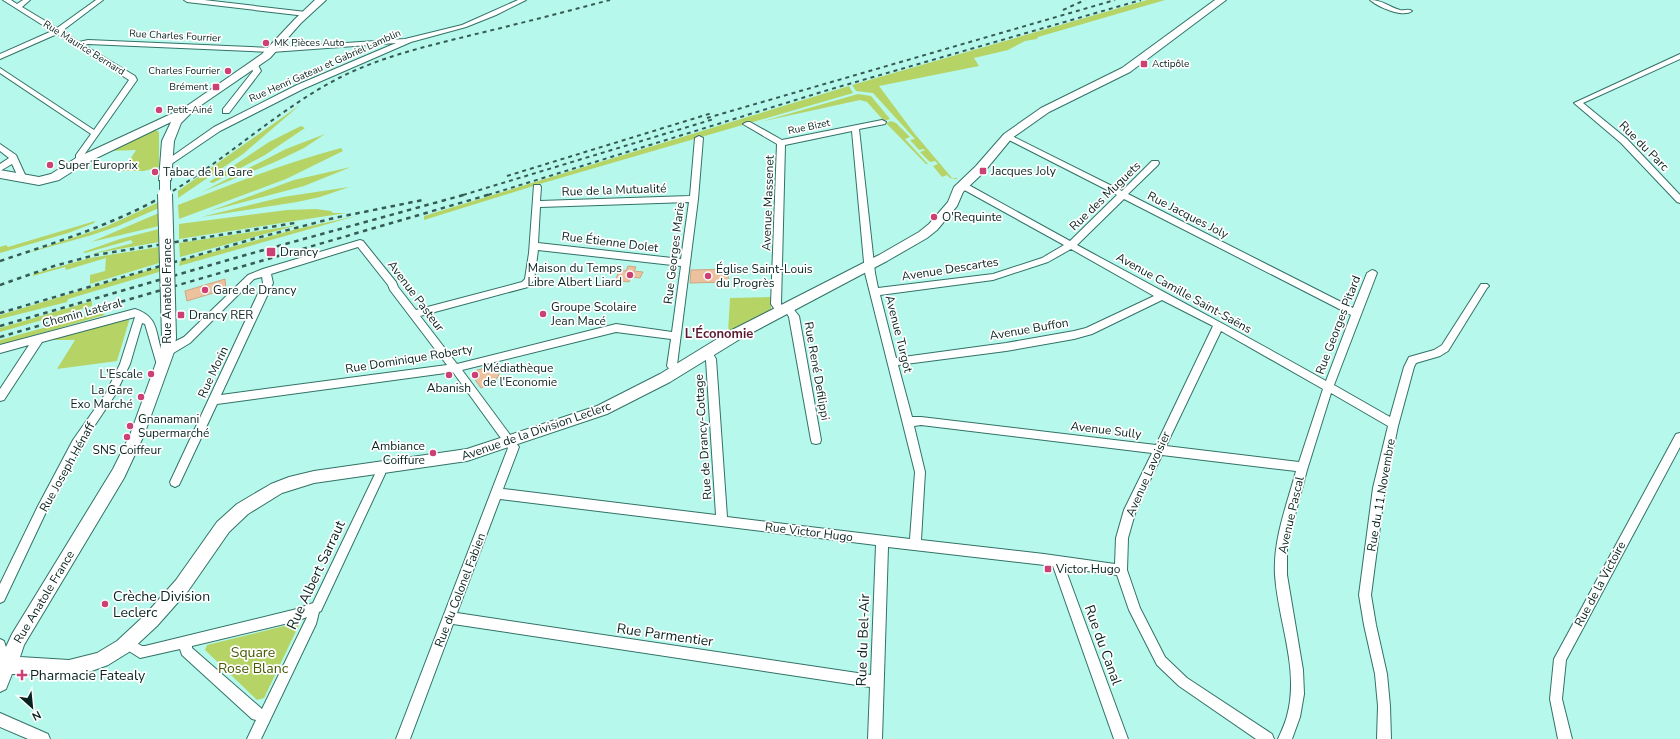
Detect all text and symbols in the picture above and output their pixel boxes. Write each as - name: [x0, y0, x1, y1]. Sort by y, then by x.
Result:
- street label: Rue Maurice Bernard: [40, 17, 128, 79]
- street label: Rue Henri Gateau et Gabriel Lamblin: [247, 26, 403, 106]
- street label: Rue Charles Fourrier: [129, 27, 222, 45]
- place label: MK Pièces Auto: [274, 36, 345, 50]
- marker: MK Pièces Auto: [261, 38, 271, 48]
- place label: Actipôle: [1152, 57, 1189, 71]
- marker: Actipôle: [1139, 59, 1149, 69]
- place label: Charles Fourrier: [148, 64, 220, 78]
- marker: Charles Fourrier: [223, 66, 233, 76]
- place label: Brément: [169, 80, 208, 94]
- marker: Brément: [211, 82, 221, 92]
- place label: Petit-Ainé: [167, 103, 212, 117]
- marker: Petit-Ainé: [154, 105, 164, 115]
- street label: Rue Bizet: [787, 116, 832, 138]
- street label: Rue du Parc: [1616, 118, 1673, 175]
- street label: Avenue Massenet: [758, 154, 778, 251]
- place label: Super Europrix: [58, 157, 139, 173]
- street label: Rue des Muguets: [1066, 158, 1144, 234]
- marker: Super Europrix: [45, 160, 55, 170]
- place label: Jacques Joly: [990, 163, 1057, 179]
- place label: Tabac de la Gare: [163, 164, 253, 180]
- marker: Jacques Joly: [978, 166, 988, 176]
- marker: Tabac de la Gare: [150, 167, 160, 177]
- street label: Rue de la Mutualité: [561, 180, 667, 200]
- street label: Rue Jacques Joly: [1145, 188, 1232, 243]
- street label: Rue Georges Marie: [660, 201, 688, 305]
- place label: O'Requinte: [942, 209, 1002, 225]
- marker: O'Requinte: [929, 212, 939, 222]
- street label: Rue Étienne Dolet: [561, 228, 660, 256]
- street label: Rue Anatole France: [159, 238, 175, 344]
- place label: Drancy: [280, 244, 319, 260]
- marker: Drancy: [265, 246, 277, 258]
- street label: Avenue Camille Saint-Saëns: [1113, 249, 1255, 337]
- street label: Avenue Descartes: [900, 253, 1000, 285]
- street label: Avenue Pasteur: [384, 257, 448, 335]
- place label: Maison du Temps Libre Albert Liard: [528, 260, 622, 290]
- place label: Église Saint-Louis du Progrès: [716, 261, 813, 291]
- marker: Maison du Temps Libre Albert Liard: [625, 270, 635, 280]
- marker: Église Saint-Louis du Progrès: [703, 271, 713, 281]
- street label: Rue Georges Pitard: [1312, 273, 1364, 377]
- place label: Gare de Drancy: [213, 282, 297, 298]
- marker: Gare de Drancy: [200, 285, 210, 295]
- street label: Avenue Turgot: [882, 294, 917, 375]
- street label: Chemin Latéral: [40, 295, 124, 331]
- place label: Groupe Scolaire Jean Macé: [550, 299, 637, 329]
- place label: Drancy RER: [189, 307, 253, 323]
- marker: Groupe Scolaire Jean Macé: [538, 309, 548, 319]
- marker: Drancy RER: [176, 310, 186, 320]
- street label: Avenue Buffon: [988, 314, 1070, 344]
- street label: Rue René Defilippi: [800, 320, 834, 422]
- district label: L'Économie: [685, 325, 753, 343]
- street label: Rue Dominique Roberty: [344, 341, 475, 377]
- street label: Rue Morin: [194, 344, 232, 400]
- place label: Médiathèque de l'Economie: [483, 360, 557, 390]
- place label: L'Escale: [99, 366, 143, 382]
- marker: L'Escale: [146, 369, 156, 379]
- marker: Abanish: [444, 370, 454, 380]
- marker: Médiathèque de l'Economie: [470, 370, 480, 380]
- street label: Rue de Drancy-Cottage: [691, 374, 715, 500]
- place label: Abanish: [427, 380, 471, 396]
- place label: La Gare Exo Marché: [70, 382, 133, 412]
- marker: La Gare Exo Marché: [136, 392, 146, 402]
- street label: Avenue de la Division Leclerc: [459, 398, 613, 464]
- place label: Gnanamani Supermarché: [138, 411, 209, 441]
- street label: Rue Joseph Hénaff: [36, 418, 99, 515]
- street label: Avenue Sully: [1070, 418, 1143, 442]
- marker: Gnanamani Supermarché: [125, 421, 135, 431]
- street label: Avenue Lavoisier: [1122, 428, 1174, 519]
- marker: SNS Coiffeur: [122, 432, 132, 442]
- street label: Rue du 11 Novembre: [1363, 437, 1399, 553]
- place label: Ambiance Coiffure: [371, 438, 425, 468]
- place label: SNS Coiffeur: [93, 442, 162, 458]
- marker: Ambiance Coiffure: [428, 448, 438, 458]
- street label: Avenue Pascal: [1274, 474, 1308, 555]
- street label: Rue Albert Sarraut: [282, 517, 350, 633]
- street label: Rue Victor Hugo: [764, 519, 854, 545]
- street label: Rue du Colonel Fabien: [431, 531, 489, 649]
- street label: Rue de la Victoire: [1571, 539, 1629, 629]
- street label: Rue Anatole France: [10, 548, 78, 646]
- place label: Victor Hugo: [1055, 561, 1121, 577]
- marker: Victor Hugo: [1043, 564, 1053, 574]
- place label: Crèche Division Leclerc: [113, 587, 210, 622]
- street label: Rue du Bel-Air: [852, 593, 874, 687]
- marker: Crèche Division Leclerc: [100, 599, 110, 609]
- street label: Rue du Canal: [1080, 602, 1127, 689]
- street label: Rue Parmentier: [616, 619, 714, 651]
- park label: Square Rose Blanc: [218, 643, 289, 678]
- place label: Pharmacie Fatealy: [30, 666, 146, 685]
- marker: Pharmacie Fatealy: [17, 670, 27, 680]
- north arrow: [12, 687, 52, 727]
- text: N: [29, 707, 43, 724]

